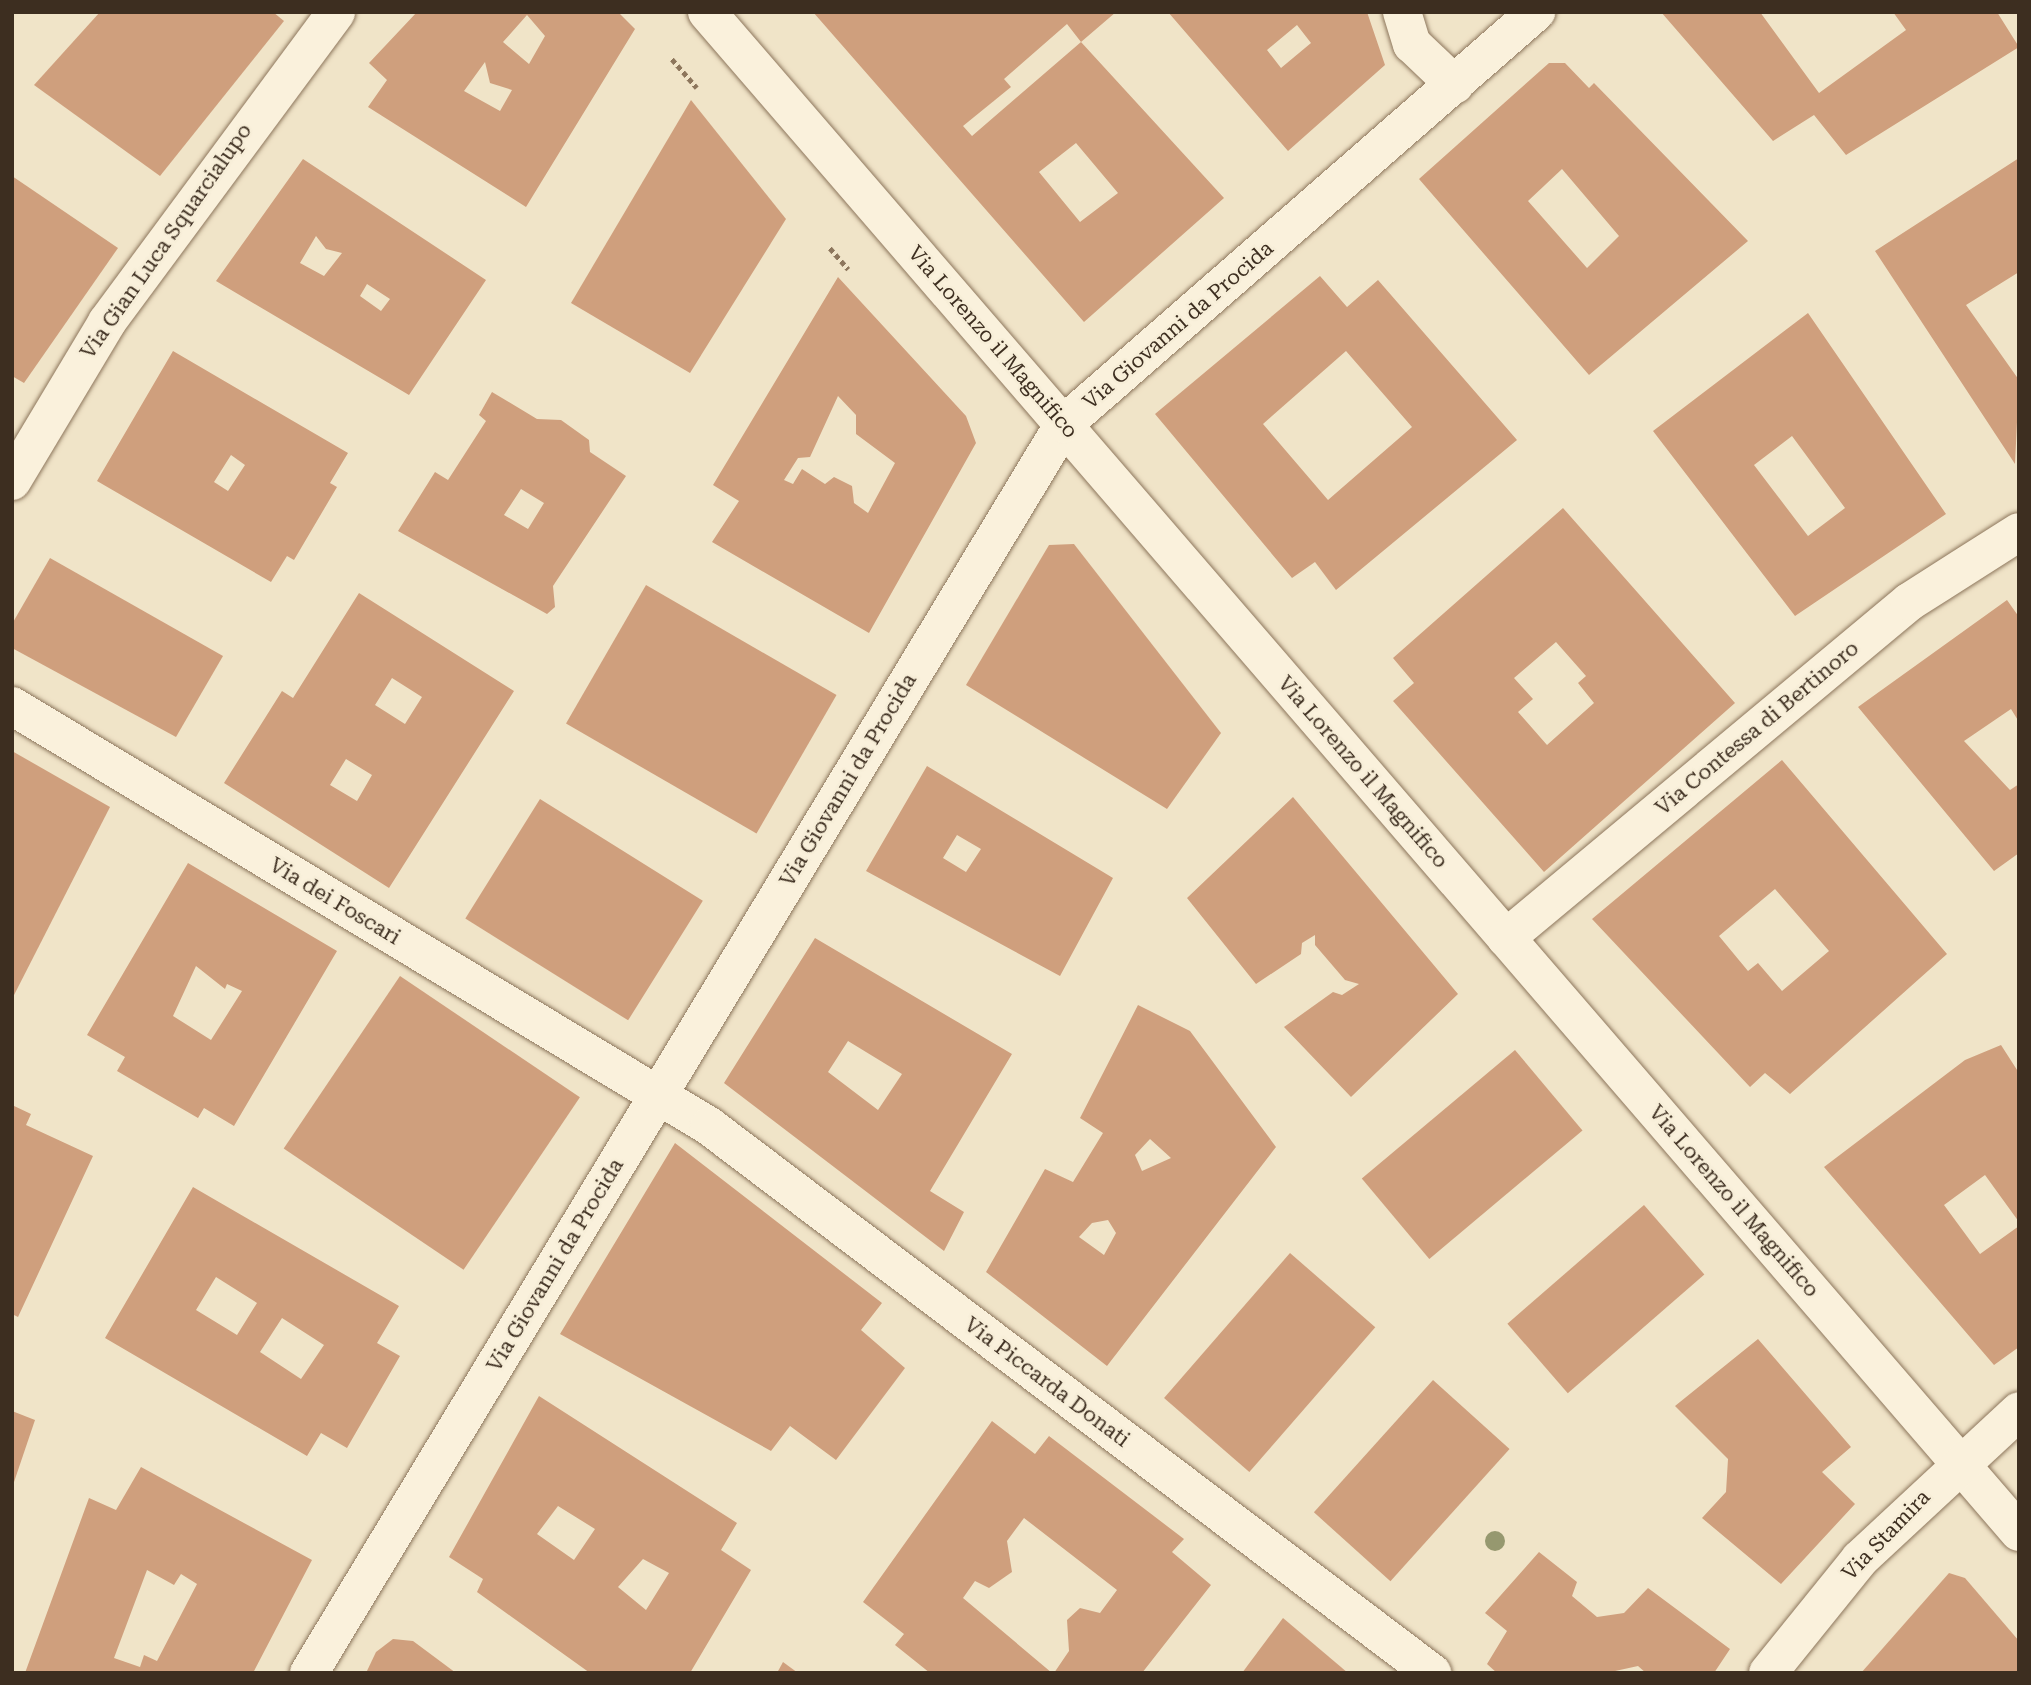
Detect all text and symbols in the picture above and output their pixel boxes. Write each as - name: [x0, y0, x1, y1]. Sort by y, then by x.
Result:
- street label: Via Gian Luca Squarcialupo: [75, 118, 257, 364]
- street label: Via Giovanni da Procida: [1078, 235, 1278, 415]
- street label: Via Lorenzo il Magnifico: [903, 241, 1083, 443]
- street label: Via Contessa di Bertinoro: [1650, 636, 1864, 820]
- street label: Via Giovanni da Procida: [774, 669, 922, 891]
- street label: Via Lorenzo il Magnifico: [1273, 671, 1453, 873]
- street label: Via dei Foscari: [265, 852, 405, 950]
- street label: Via Lorenzo il Magnifico: [1644, 1100, 1824, 1302]
- street label: Via Giovanni da Procida: [481, 1154, 629, 1376]
- street label: Via Piccarda Donati: [959, 1312, 1135, 1452]
- street label: Via Stamira: [1837, 1485, 1935, 1585]

